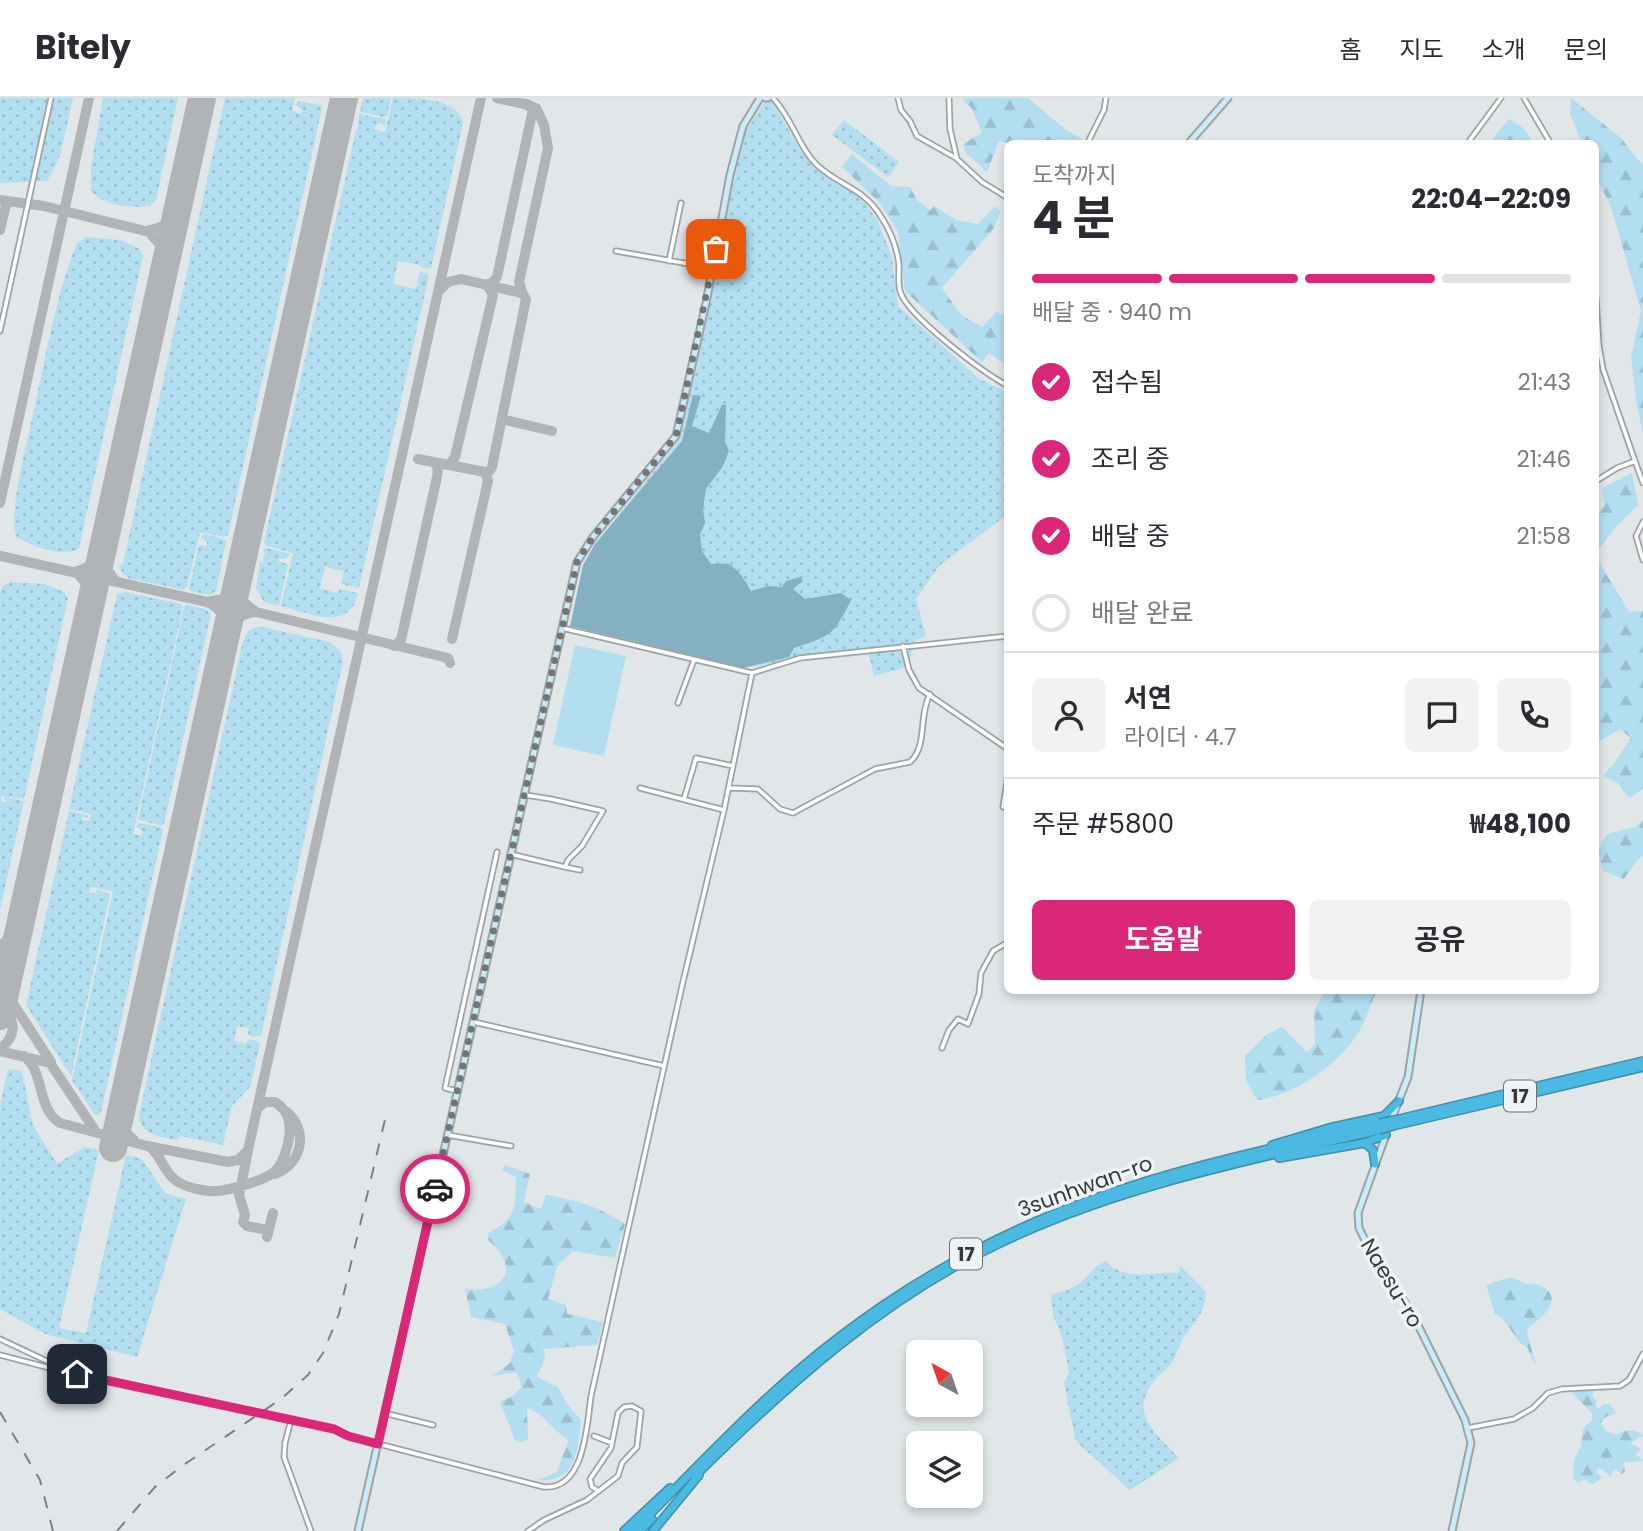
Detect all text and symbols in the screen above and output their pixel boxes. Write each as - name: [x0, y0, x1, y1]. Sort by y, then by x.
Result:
- text: Bitely: [35, 24, 131, 71]
- text: 홈: [1339, 33, 1361, 66]
- text: 지도: [1399, 33, 1444, 66]
- text: 소개: [1482, 33, 1526, 66]
- text: 문의: [1564, 33, 1608, 66]
- text: 도착까지: [1032, 159, 1117, 191]
- text: 22:04–22:09: [1411, 181, 1571, 217]
- text: 4 분: [1032, 186, 1115, 250]
- pin: [686, 219, 746, 279]
- icon: bag: [697, 230, 735, 268]
- text: 배달 중 · 940 m: [1032, 296, 1192, 328]
- icon: check: [1032, 363, 1070, 401]
- text: 접수됨: [1091, 364, 1163, 400]
- text: 21:43: [1518, 366, 1571, 398]
- icon: check: [1032, 440, 1070, 478]
- text: 조리 중: [1091, 441, 1170, 477]
- text: 21:46: [1516, 443, 1571, 475]
- icon: check: [1032, 517, 1070, 555]
- text: 배달 중: [1091, 518, 1170, 554]
- text: 21:58: [1517, 520, 1571, 552]
- text: 배달 완료: [1091, 595, 1194, 631]
- button: person: [1032, 678, 1106, 752]
- button: chat: [1405, 678, 1479, 752]
- button: phone: [1497, 678, 1571, 752]
- text: 서연: [1124, 680, 1172, 716]
- text: 라이더 · 4.7: [1124, 721, 1237, 753]
- text: 주문 #5800: [1032, 806, 1174, 842]
- text: ₩48,100: [1470, 806, 1571, 842]
- button: 도움말: [1032, 900, 1295, 980]
- button: 공유: [1309, 900, 1571, 980]
- road number: 17: [1504, 1080, 1536, 1112]
- street label: 3sunhwan-ro: [1014, 1148, 1156, 1224]
- courier: [400, 1154, 470, 1224]
- icon: car: [416, 1170, 454, 1208]
- street label: Naesu-ro: [1354, 1233, 1430, 1333]
- road number: 17: [950, 1238, 982, 1270]
- north arrow: [906, 1340, 984, 1418]
- map controls: [906, 1340, 983, 1508]
- pin: [47, 1344, 107, 1404]
- icon: home: [58, 1355, 96, 1393]
- button: layers: [906, 1431, 983, 1508]

